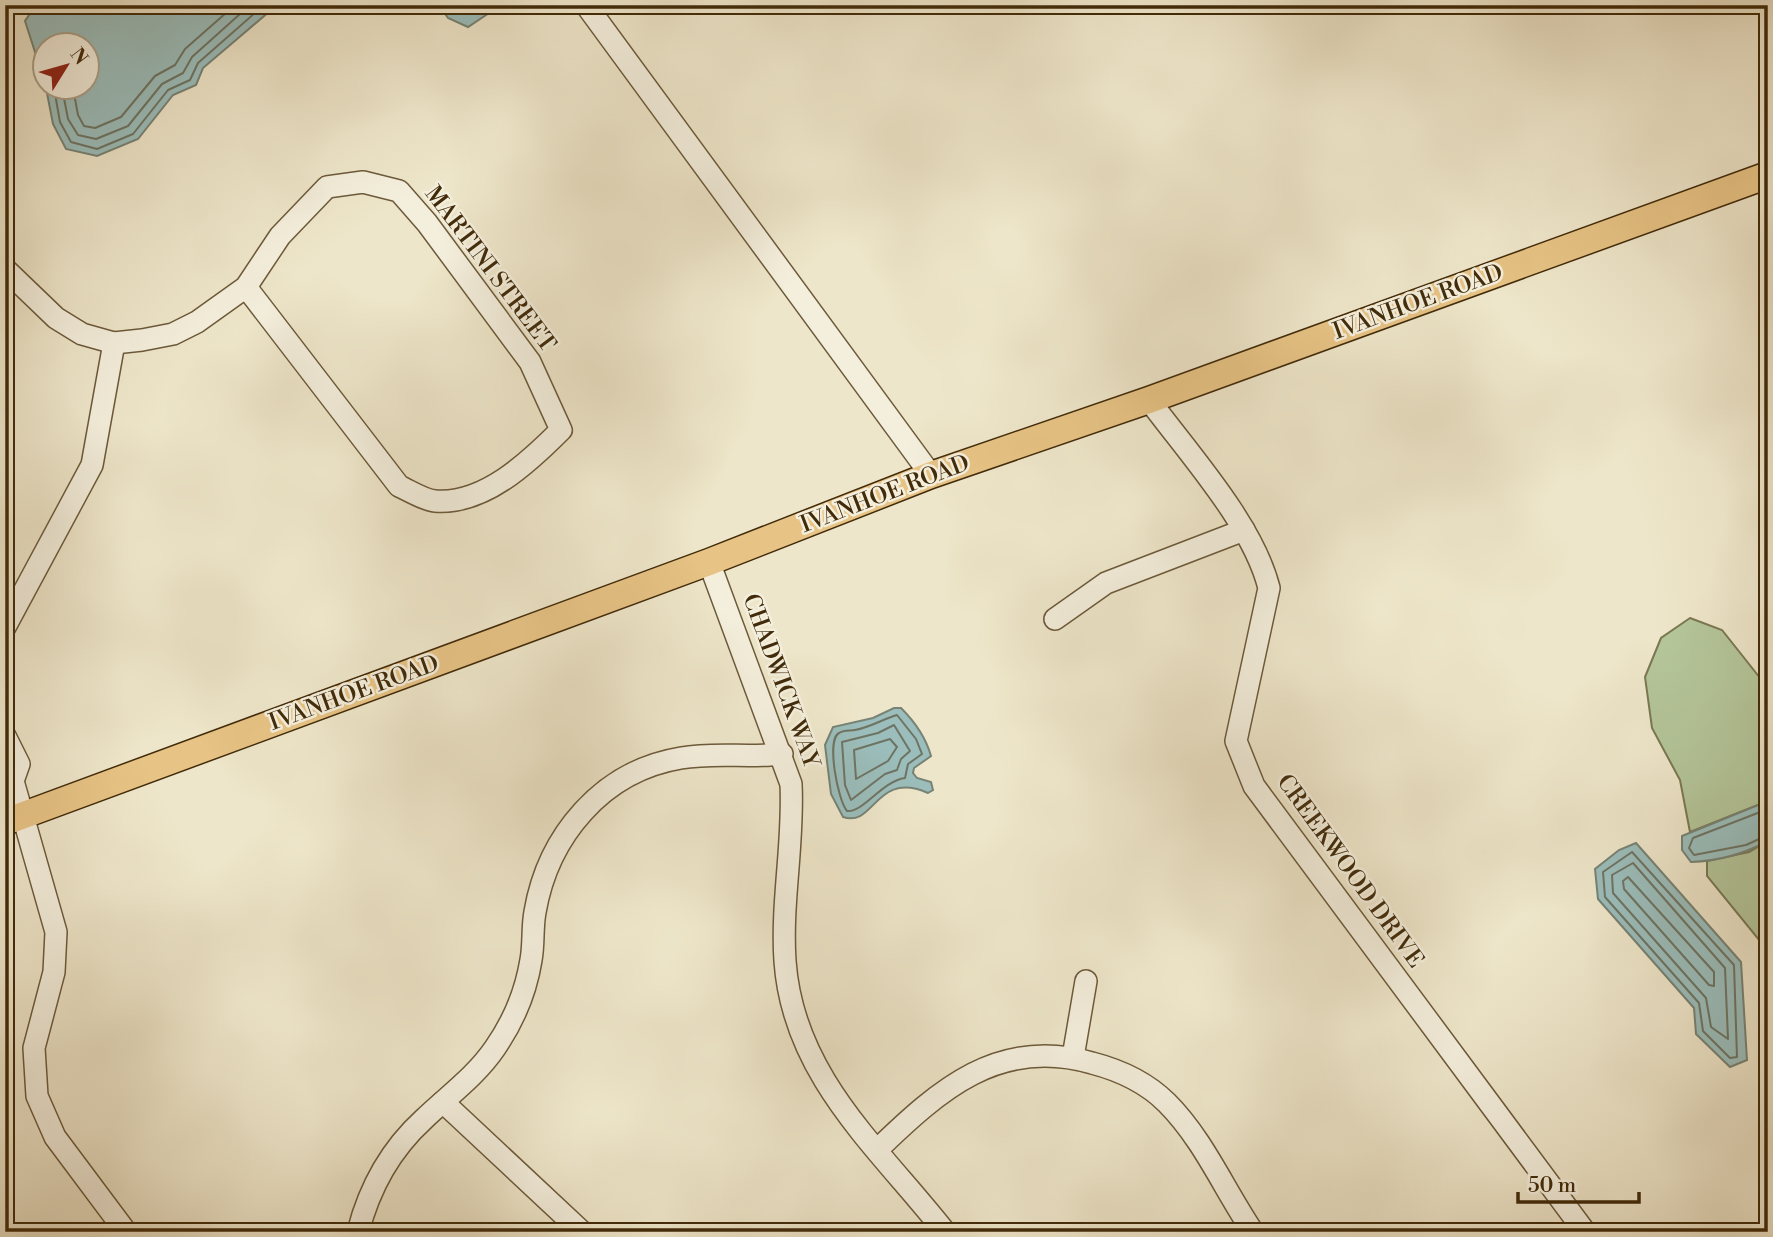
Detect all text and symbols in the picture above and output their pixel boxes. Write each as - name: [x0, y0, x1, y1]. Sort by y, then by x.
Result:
- north arrow: [32, 32, 102, 102]
- text: N: [65, 43, 93, 70]
- street label: MARTINI STREET: [419, 181, 561, 357]
- street label: IVANHOE ROAD: [1329, 258, 1507, 346]
- street label: IVANHOE ROAD: [797, 449, 973, 539]
- street label: CHADWICK WAY: [736, 590, 826, 774]
- street label: IVANHOE ROAD: [265, 649, 443, 737]
- street label: CREEKWOOD DRIVE: [1270, 769, 1430, 973]
- scale bar: [1518, 1160, 1638, 1204]
- text: 50 m: [1528, 1173, 1576, 1199]

